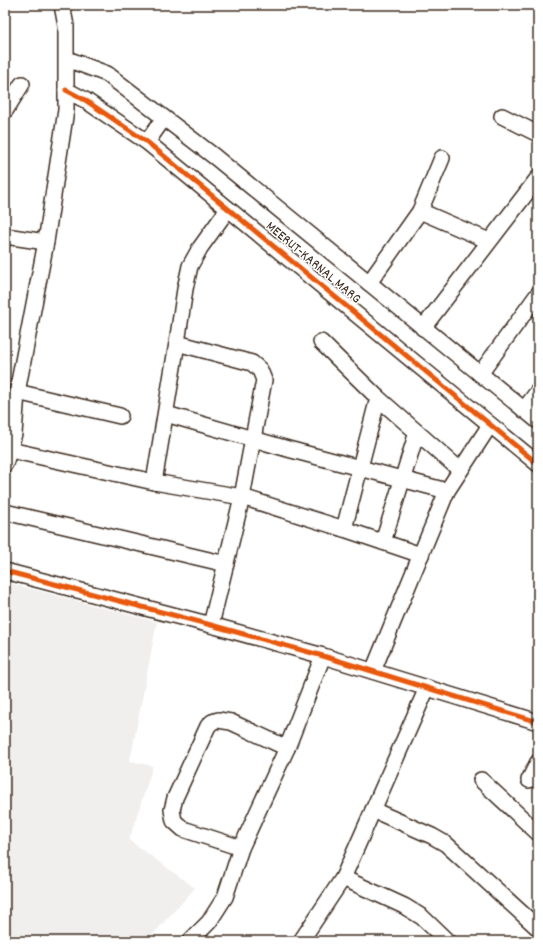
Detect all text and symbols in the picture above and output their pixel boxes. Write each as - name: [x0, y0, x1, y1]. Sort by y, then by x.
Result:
- street label: MEERUT-KARNAL MARG: [261, 217, 365, 309]

